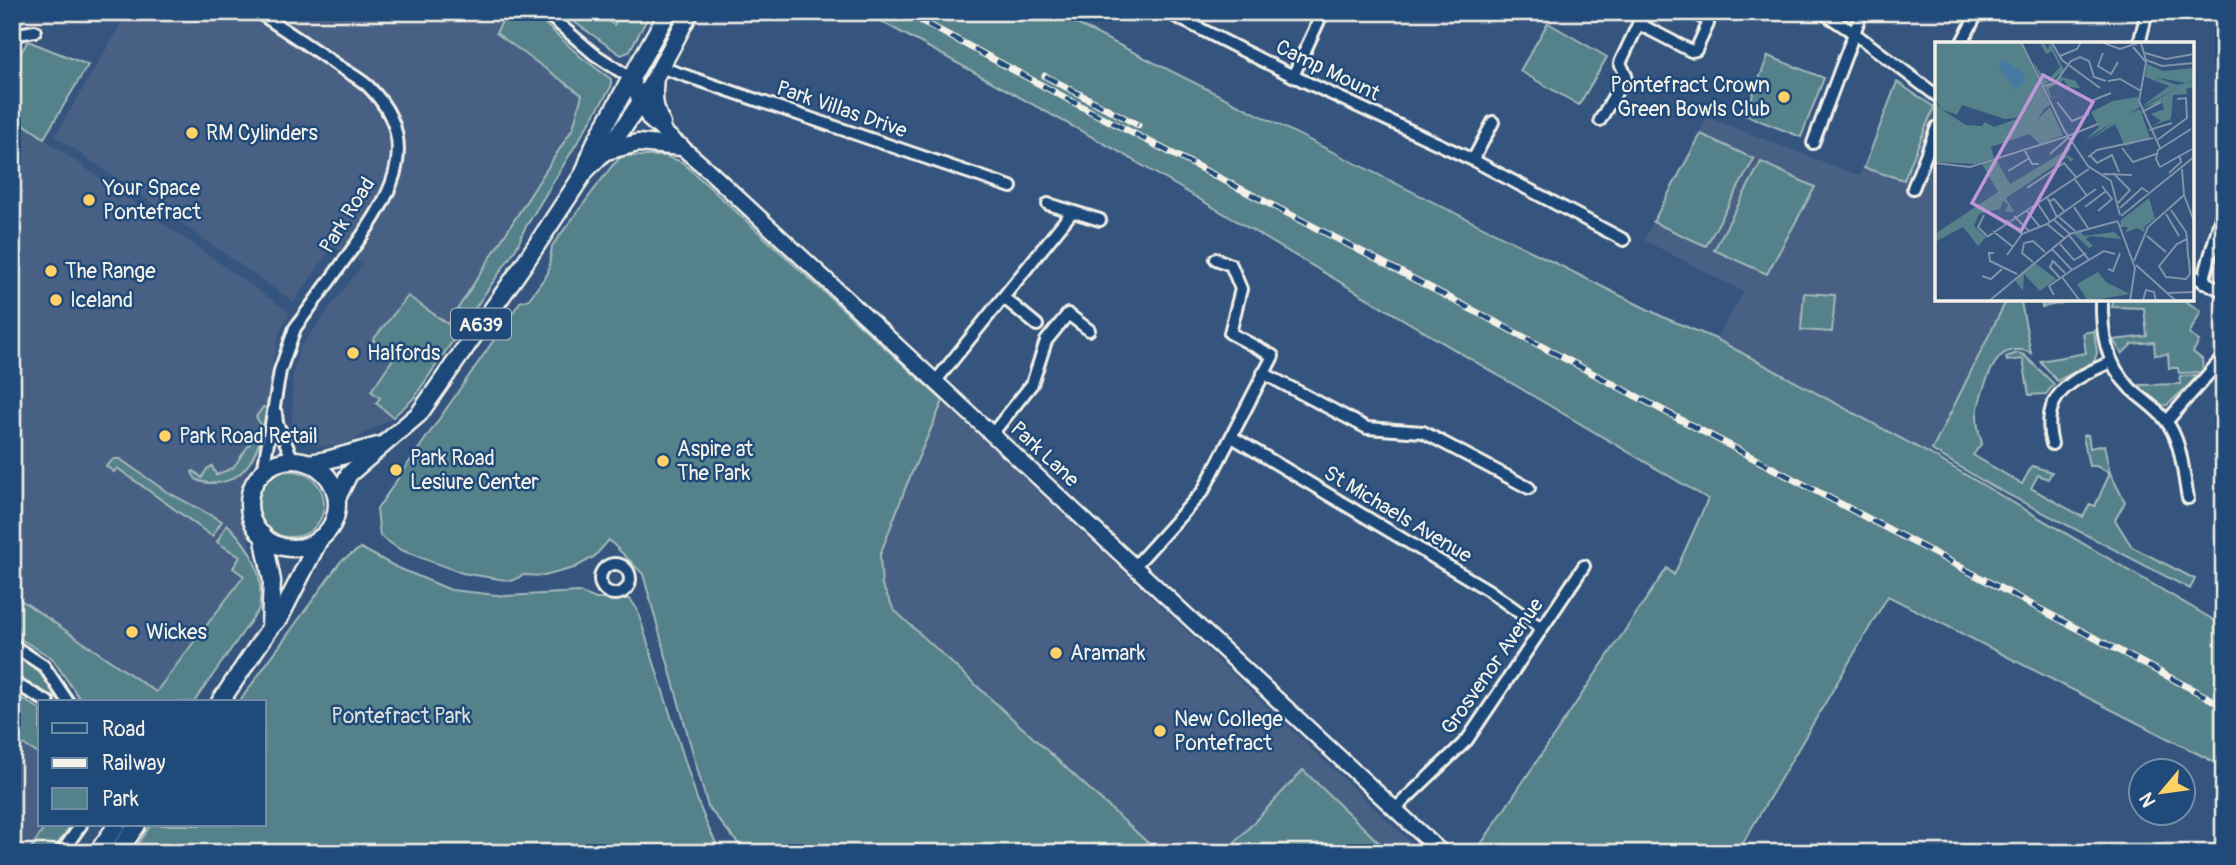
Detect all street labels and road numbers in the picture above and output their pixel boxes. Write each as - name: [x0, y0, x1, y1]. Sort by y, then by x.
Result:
- street label: Camp Mount: [1271, 34, 1385, 108]
- street label: Park Villas Drive: [773, 75, 911, 145]
- street label: Park Road: [313, 172, 381, 258]
- road number: A639: [451, 308, 511, 340]
- street label: Park Lane: [1005, 416, 1085, 494]
- street label: St Michaels Avenue: [1319, 460, 1477, 570]
- street label: Grosvenor Avenue: [1435, 592, 1550, 740]

